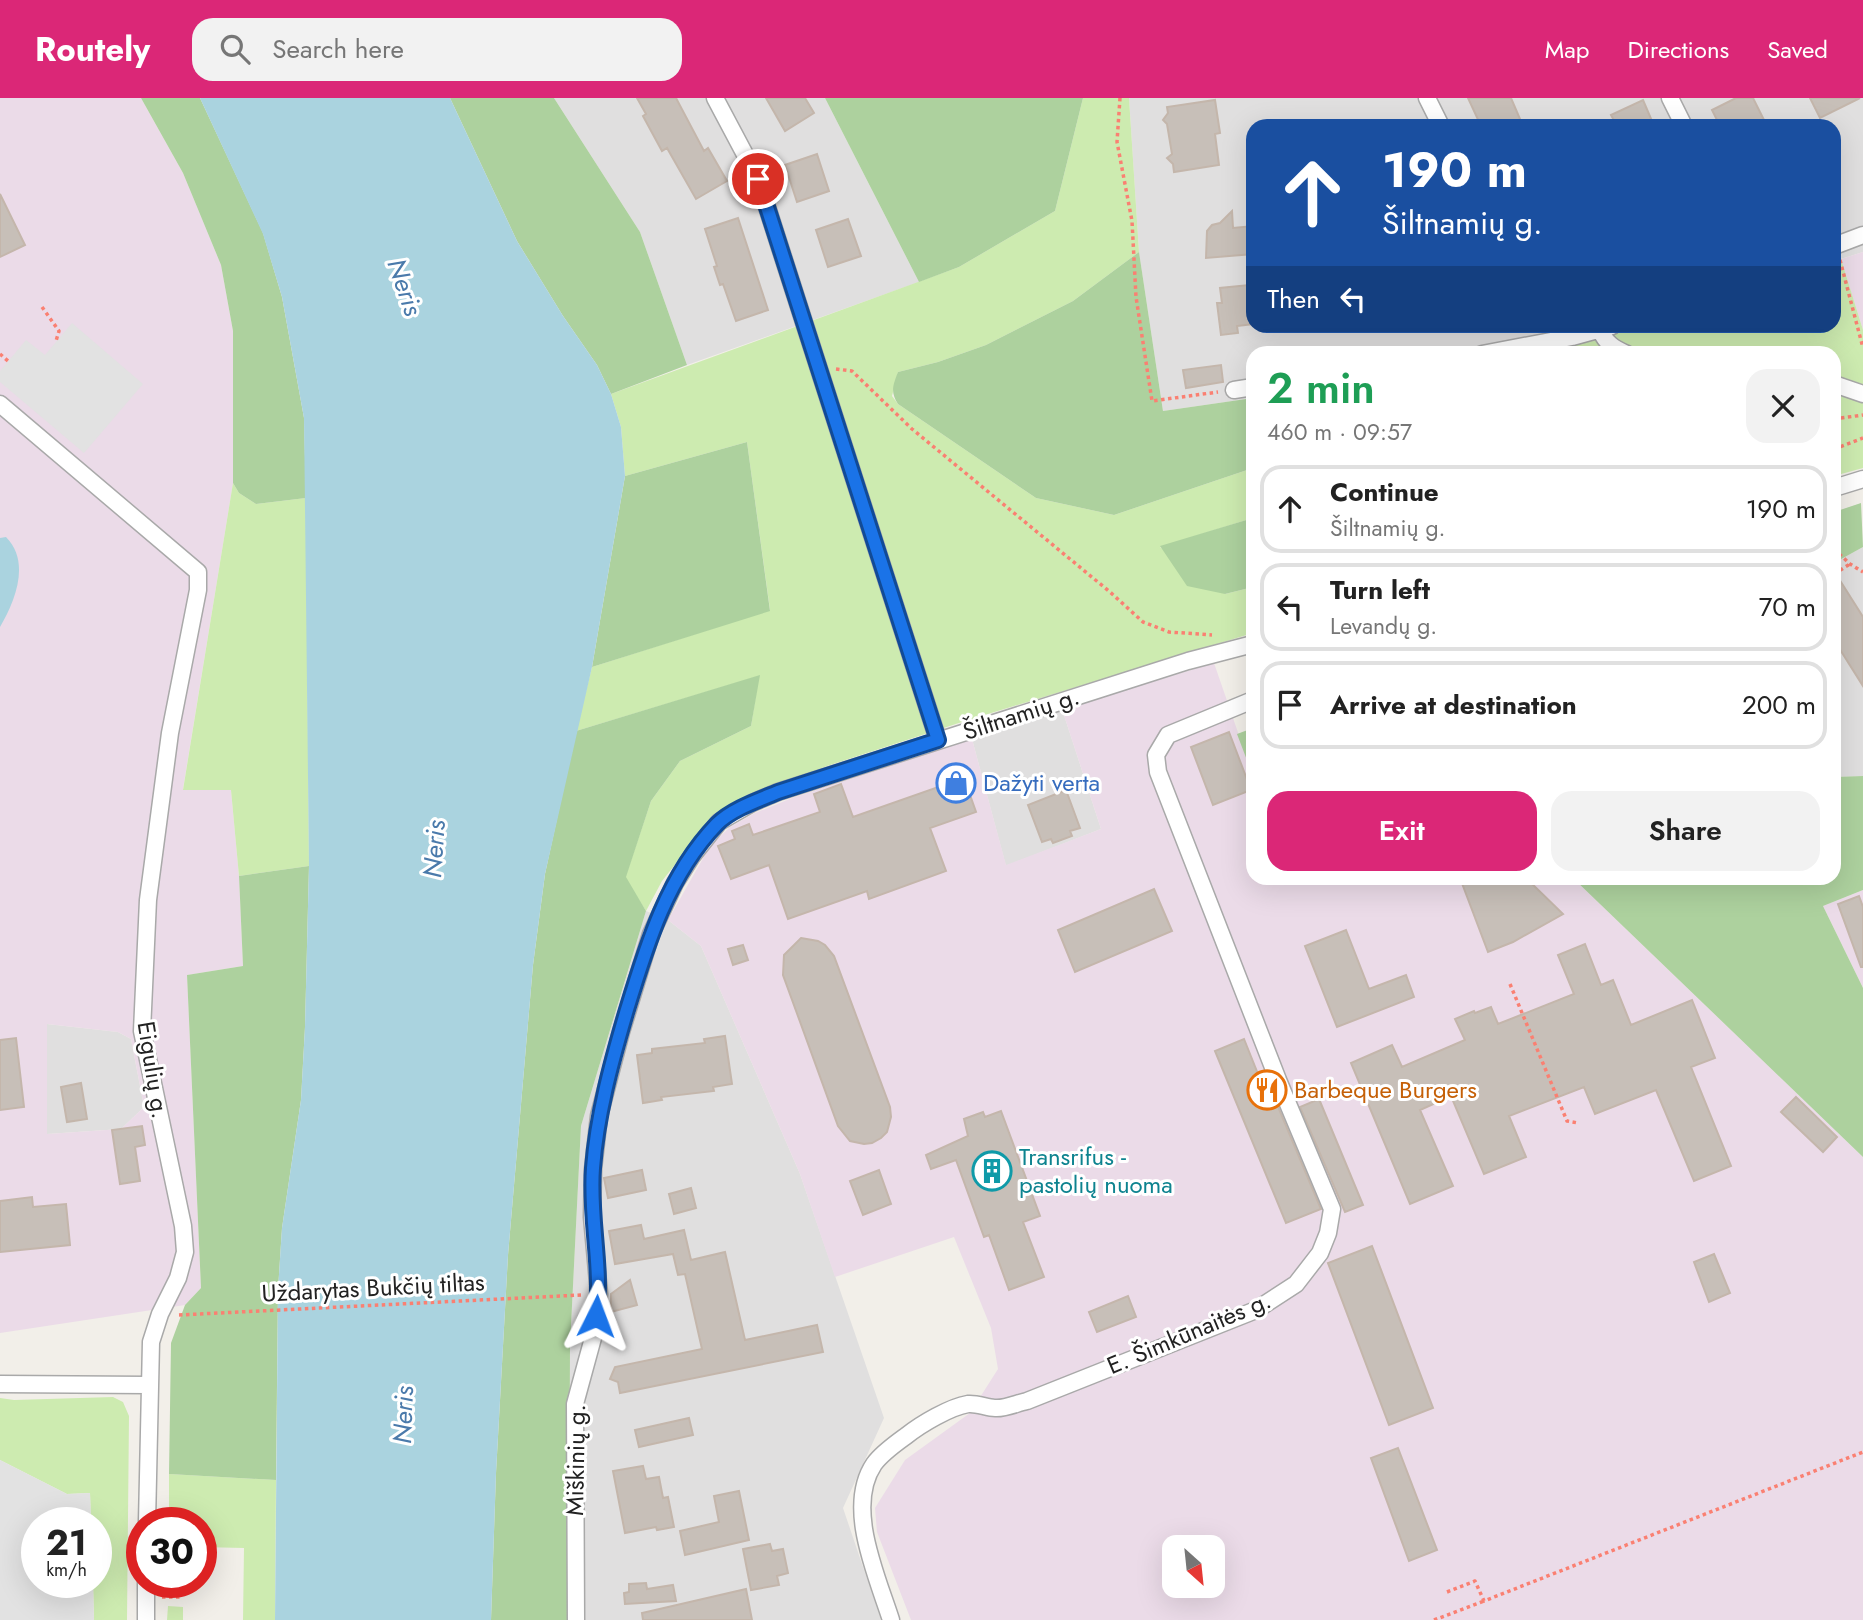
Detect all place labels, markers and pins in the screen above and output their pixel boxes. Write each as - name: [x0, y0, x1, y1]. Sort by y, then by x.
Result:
- pin: [728, 149, 788, 209]
- shop icon: Dažyti verta: [935, 762, 977, 804]
- place label: Dažyti verta: [983, 765, 1100, 800]
- restaurant icon: Barbeque Burgers: [1246, 1069, 1288, 1111]
- place label: Barbeque Burgers: [1294, 1072, 1477, 1107]
- place label: Transrifus - pastolių nuoma: [1019, 1139, 1173, 1202]
- building icon: Transrifus - pastolių nuoma: [971, 1150, 1013, 1192]

